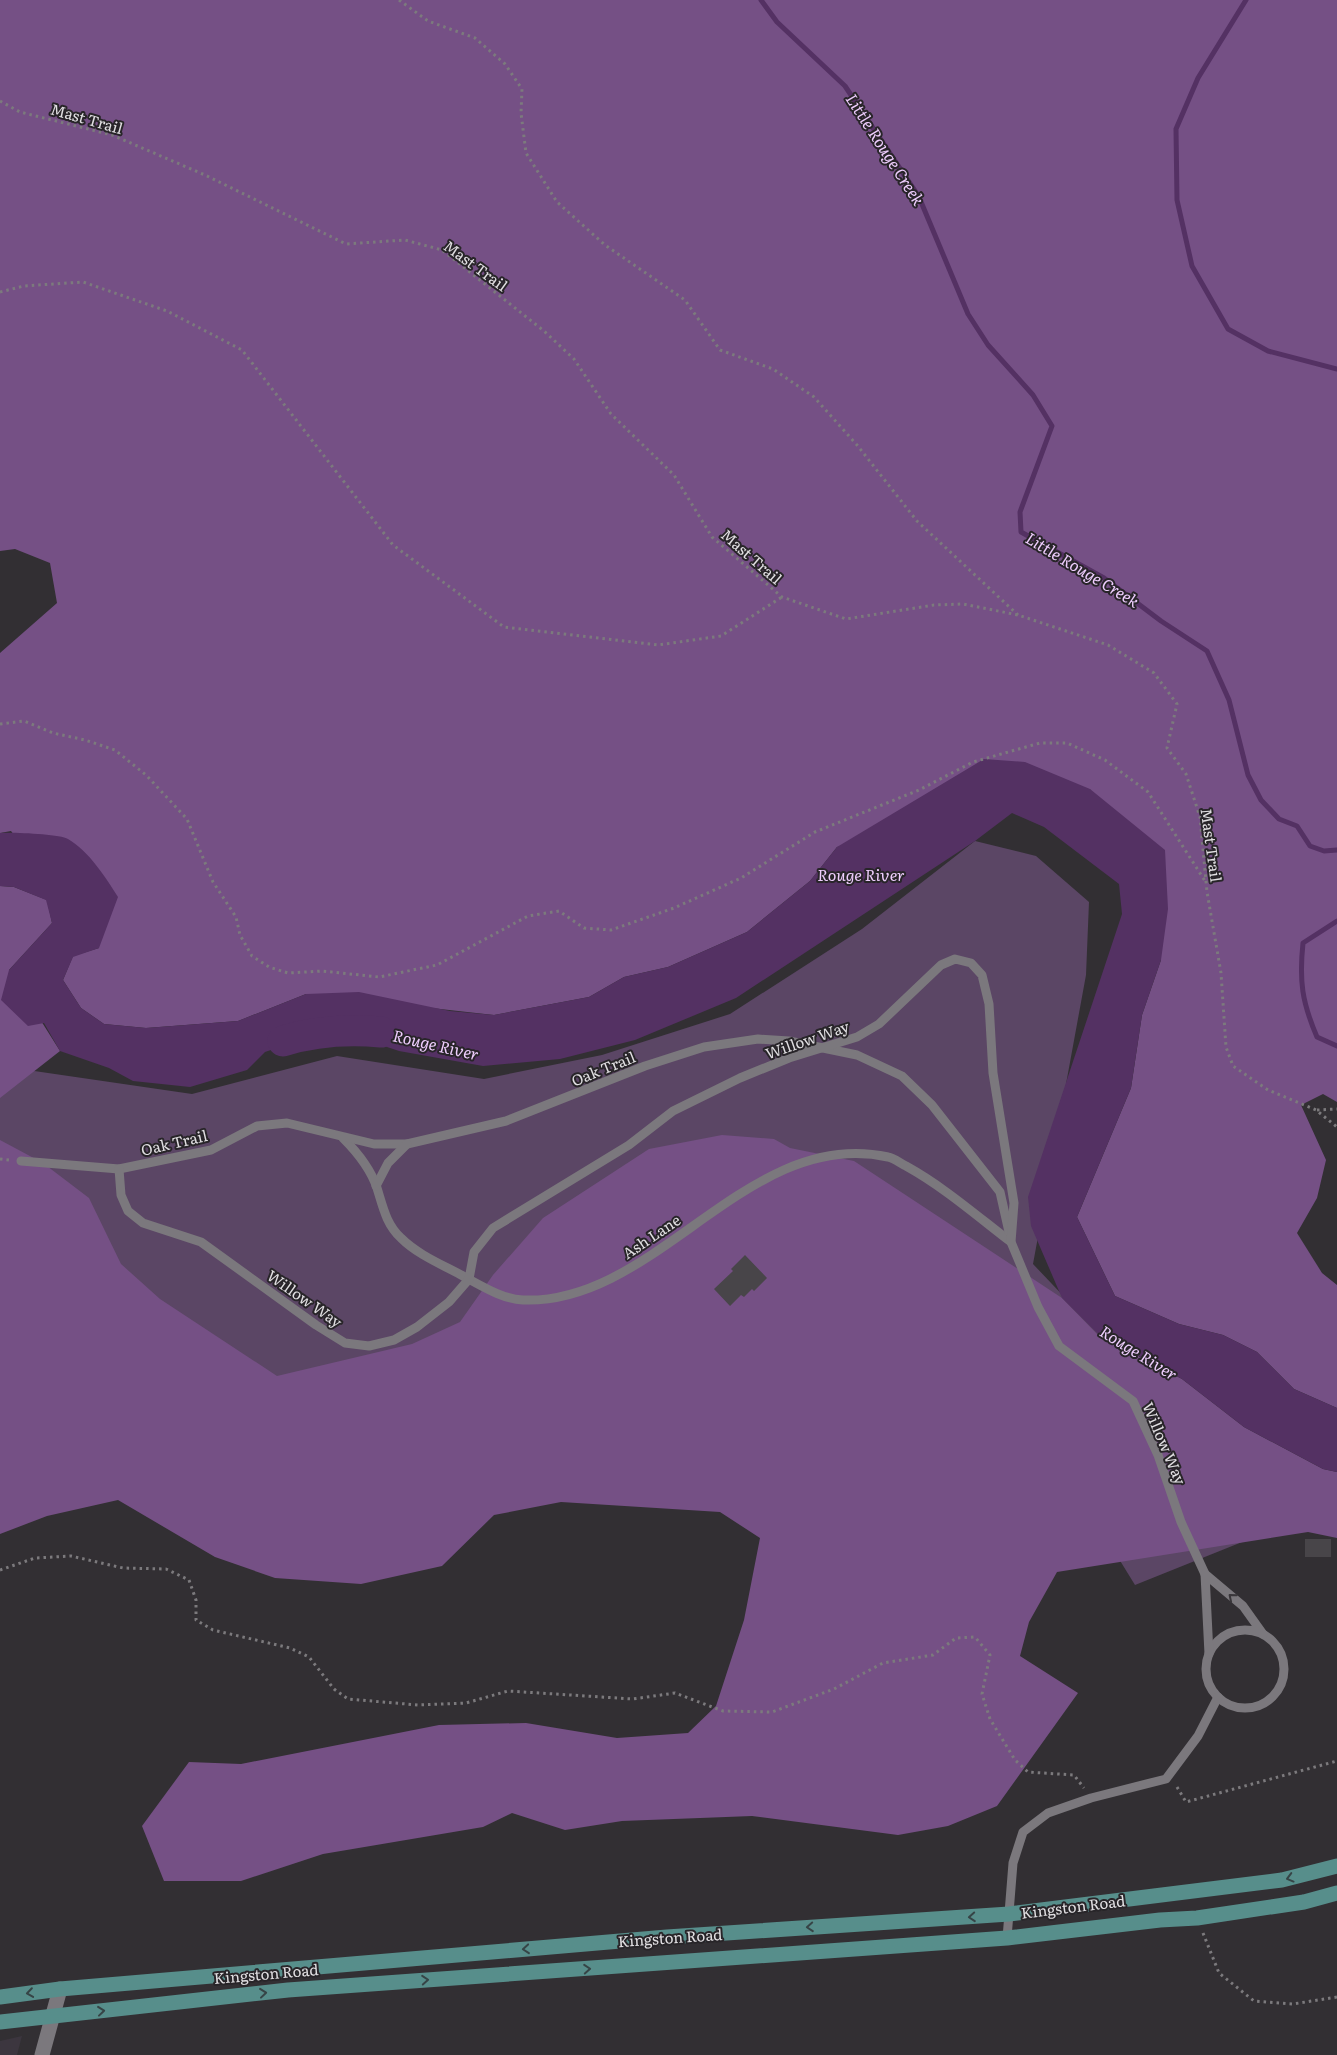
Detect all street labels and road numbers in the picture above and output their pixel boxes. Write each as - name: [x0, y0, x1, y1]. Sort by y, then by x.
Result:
- street label: Mast Trail: [48, 97, 126, 139]
- street label: Mast Trail: [439, 234, 513, 296]
- street label: Mast Trail: [716, 523, 788, 589]
- street label: Mast Trail: [1195, 807, 1229, 883]
- street label: Willow Way: [762, 1014, 852, 1064]
- street label: Oak Trail: [567, 1045, 639, 1091]
- street label: Oak Trail: [139, 1123, 209, 1161]
- street label: Ash Lane: [617, 1208, 685, 1264]
- street label: Willow Way: [263, 1263, 348, 1333]
- street label: Willow Way: [1137, 1398, 1193, 1488]
- street label: Kingston Road: [1020, 1888, 1126, 1924]
- street label: Kingston Road: [617, 1922, 723, 1952]
- street label: Kingston Road: [213, 1957, 319, 1989]

